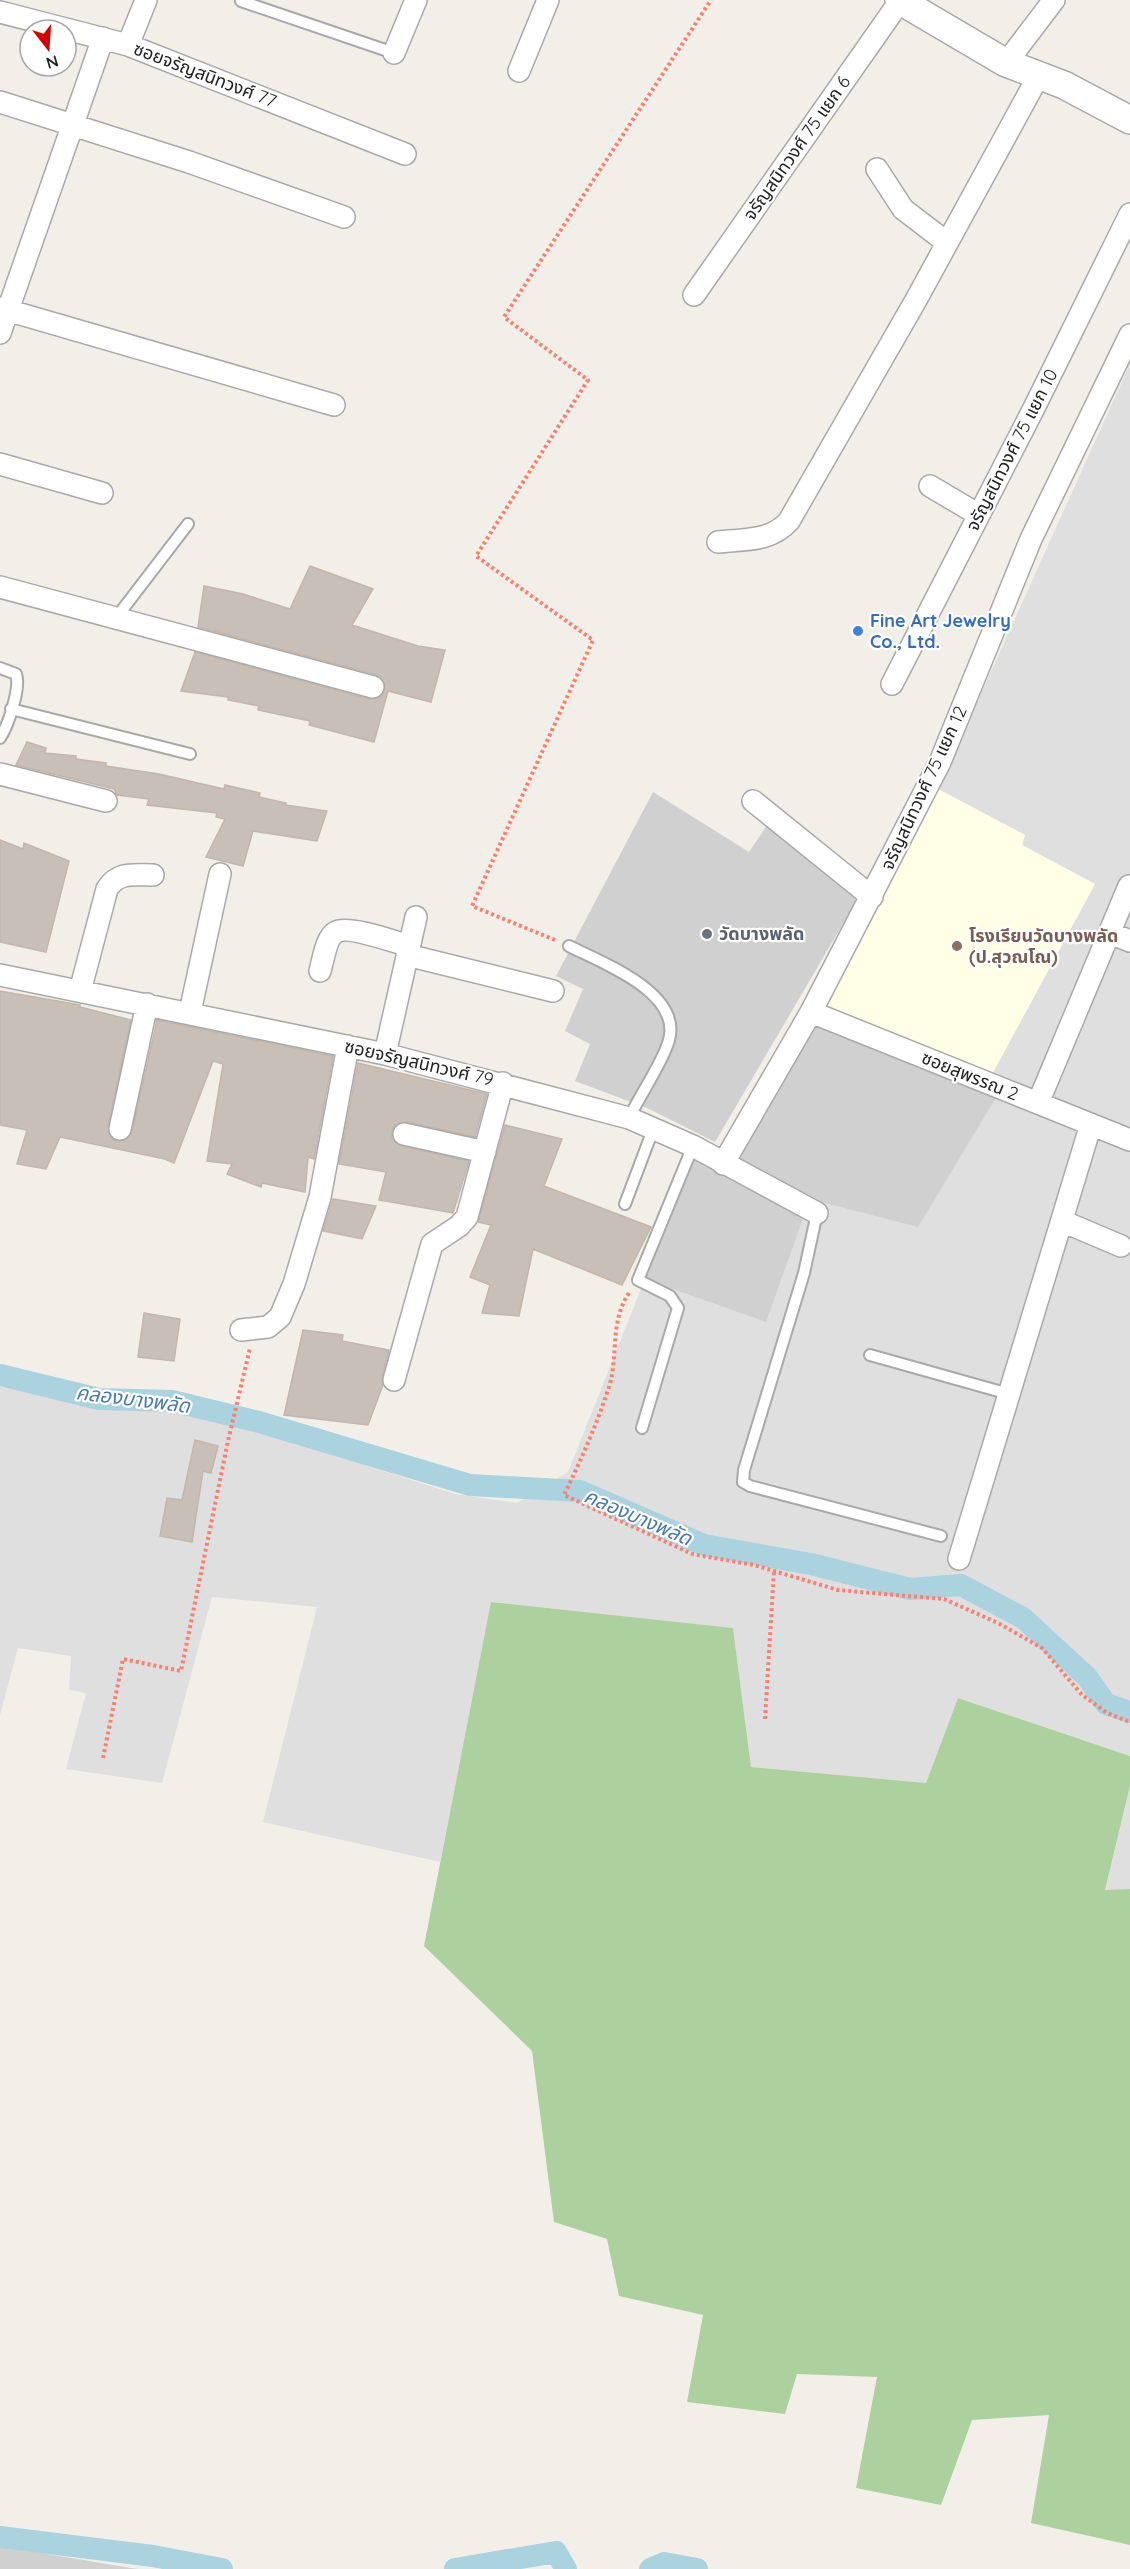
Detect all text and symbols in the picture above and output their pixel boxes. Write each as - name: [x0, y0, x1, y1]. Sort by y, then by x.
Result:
- north arrow: [18, 18, 78, 78]
- street label: ซอยจรัญสนิทวงศ์ 77: [130, 37, 280, 112]
- text: N: [44, 51, 61, 74]
- street label: จรัญสนิทวงศ์ 75 แยก 6: [738, 71, 855, 225]
- street label: จรัญสนิทวงศ์ 75 แยก 10: [961, 365, 1062, 535]
- place label: Fine Art Jewelry Co., Ltd.: [870, 609, 1011, 653]
- marker: Fine Art Jewelry Co., Ltd.: [851, 624, 865, 638]
- street label: จรัญสนิทวงศ์ 75 แยก 12: [875, 702, 972, 874]
- place label: วัดบางพลัด: [719, 922, 804, 945]
- place label: โรงเรียนวัดบางพลัด (ป.สุวณโณ): [969, 924, 1119, 968]
- marker: วัดบางพลัด: [700, 927, 714, 941]
- marker: โรงเรียนวัดบางพลัด (ป.สุวณโณ): [950, 939, 964, 953]
- street label: ซอยจรัญสนิทวงศ์ 79: [342, 1034, 496, 1091]
- street label: ซอยสุพรรณ 2: [918, 1046, 1022, 1105]
- water label: คลองบางพลัด: [75, 1379, 192, 1418]
- water label: คลองบางพลัด: [581, 1483, 696, 1551]

